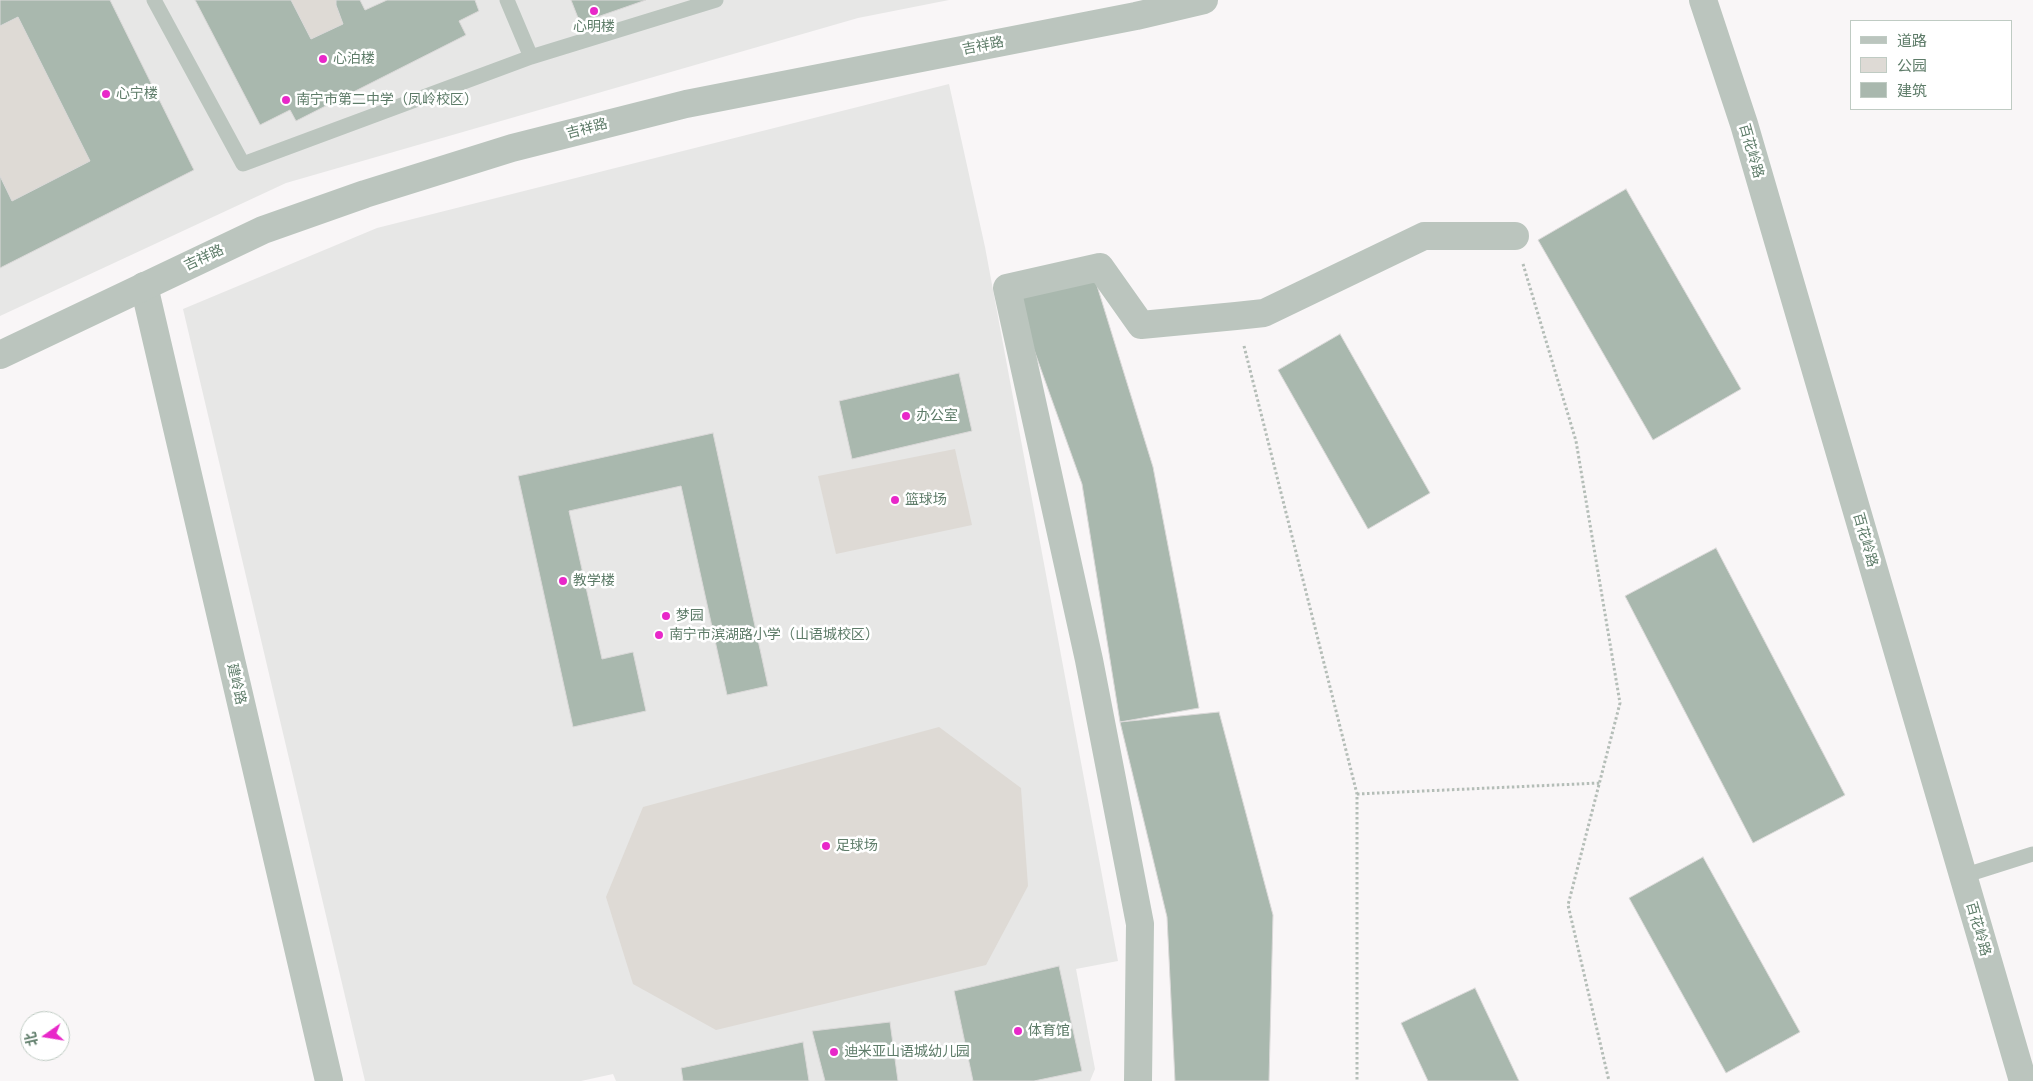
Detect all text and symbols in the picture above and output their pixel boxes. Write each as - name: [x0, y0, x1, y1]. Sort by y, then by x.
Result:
- marker: 心明楼: [588, 5, 600, 17]
- place label: 心明楼: [573, 19, 615, 35]
- legend: [1850, 20, 2013, 110]
- text: 道路: [1897, 30, 1927, 50]
- street label: 吉祥路: [961, 34, 1005, 58]
- place label: 心泊楼: [333, 51, 375, 67]
- marker: 心泊楼: [317, 53, 329, 65]
- text: 公园: [1897, 55, 1927, 75]
- text: 建筑: [1897, 80, 1927, 100]
- place label: 心宁楼: [116, 86, 158, 102]
- marker: 心宁楼: [100, 88, 112, 100]
- place label: 南宁市第二中学（凤岭校区）: [296, 92, 478, 108]
- marker: 南宁市第二中学（凤岭校区）: [280, 94, 292, 106]
- street label: 吉祥路: [565, 115, 609, 143]
- street label: 百花岭路: [1735, 122, 1767, 180]
- street label: 吉祥路: [181, 242, 227, 274]
- place label: 办公室: [916, 408, 958, 424]
- marker: 办公室: [900, 410, 912, 422]
- place label: 篮球场: [905, 492, 947, 508]
- marker: 篮球场: [889, 494, 901, 506]
- street label: 百花岭路: [1849, 511, 1881, 569]
- place label: 教学楼: [573, 573, 615, 589]
- marker: 教学楼: [557, 575, 569, 587]
- place label: 梦园: [676, 608, 704, 624]
- marker: 梦园: [660, 610, 672, 622]
- place label: 南宁市滨湖路小学（山语城校区）: [669, 627, 879, 643]
- marker: 南宁市滨湖路小学（山语城校区）: [653, 629, 665, 641]
- street label: 建岭路: [223, 662, 249, 706]
- place label: 足球场: [836, 838, 878, 854]
- marker: 足球场: [820, 840, 832, 852]
- street label: 百花岭路: [1962, 900, 1994, 958]
- north arrow: [20, 1011, 70, 1061]
- place label: 体育馆: [1028, 1023, 1070, 1039]
- marker: 体育馆: [1012, 1025, 1024, 1037]
- text: 北: [20, 1030, 42, 1048]
- place label: 迪米亚山语城幼儿园: [844, 1044, 970, 1060]
- marker: 迪米亚山语城幼儿园: [828, 1046, 840, 1058]

